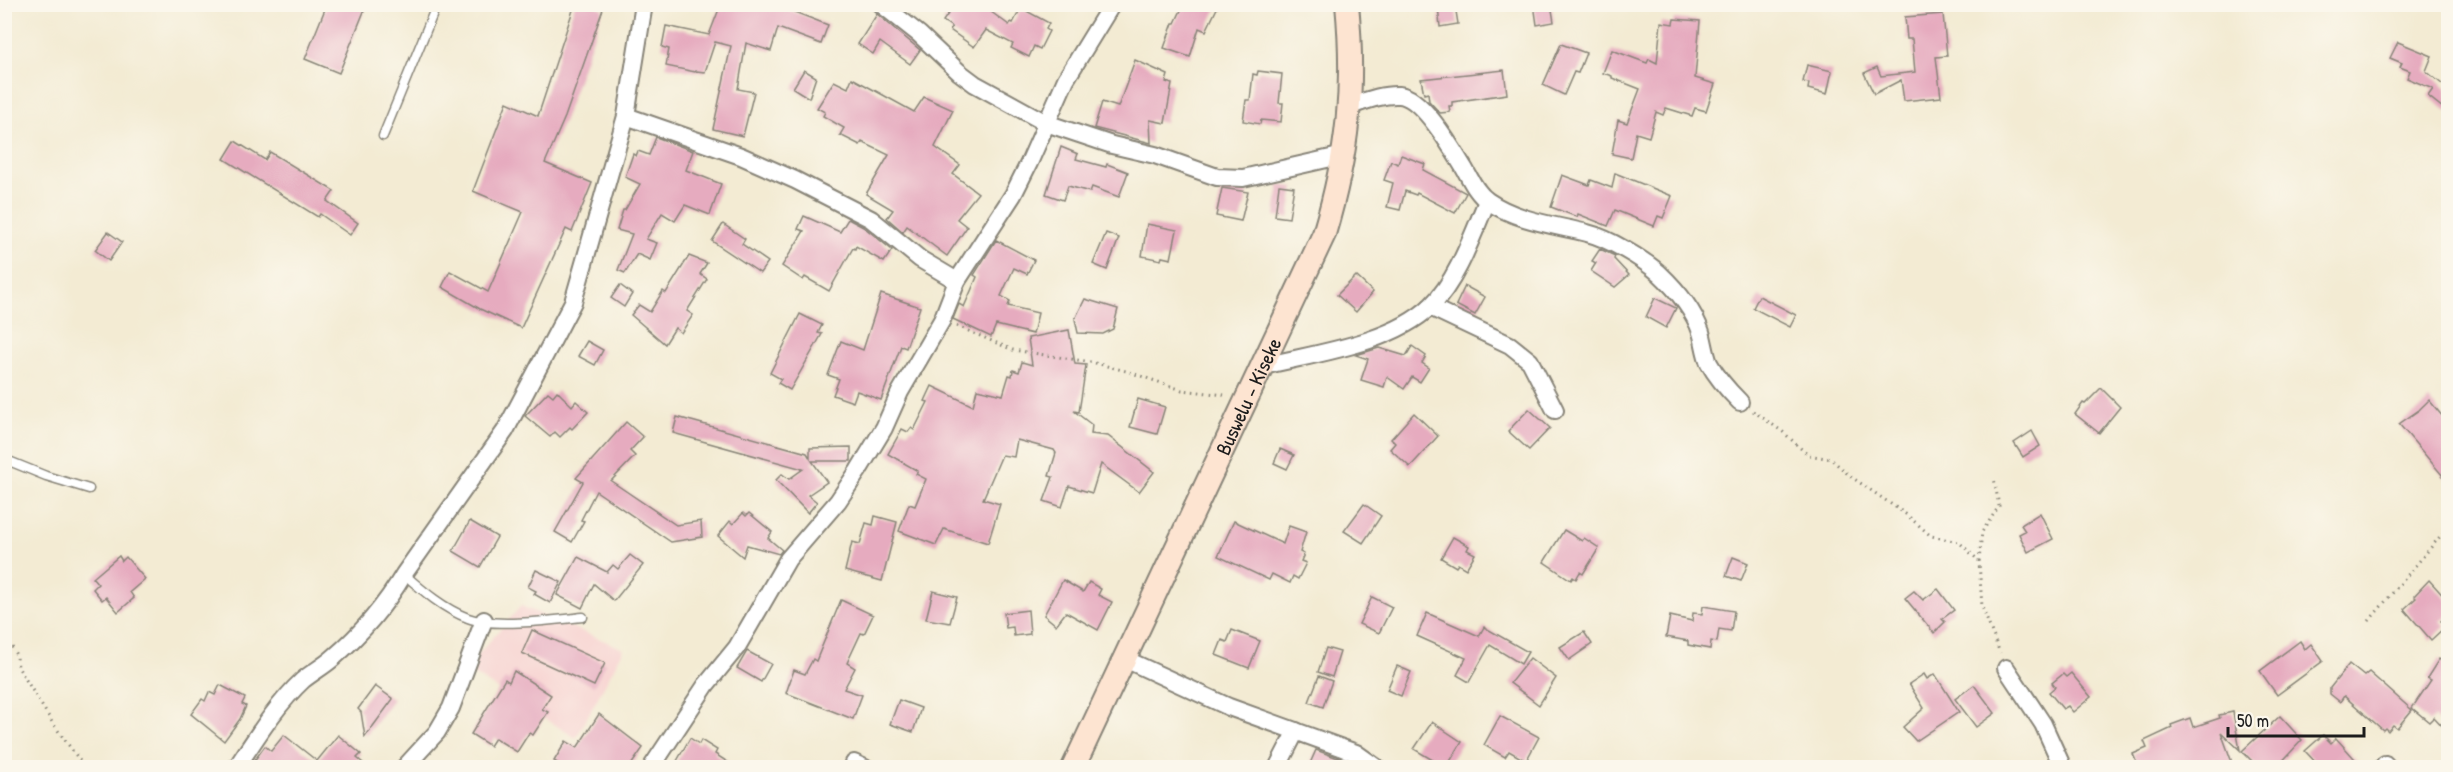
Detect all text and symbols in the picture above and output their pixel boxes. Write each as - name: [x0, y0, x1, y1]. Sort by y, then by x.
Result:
- street label: Buswelu - Kiseke: [1208, 333, 1288, 460]
- scale bar: [2228, 700, 2364, 738]
- text: 50 m: [2237, 708, 2269, 733]

